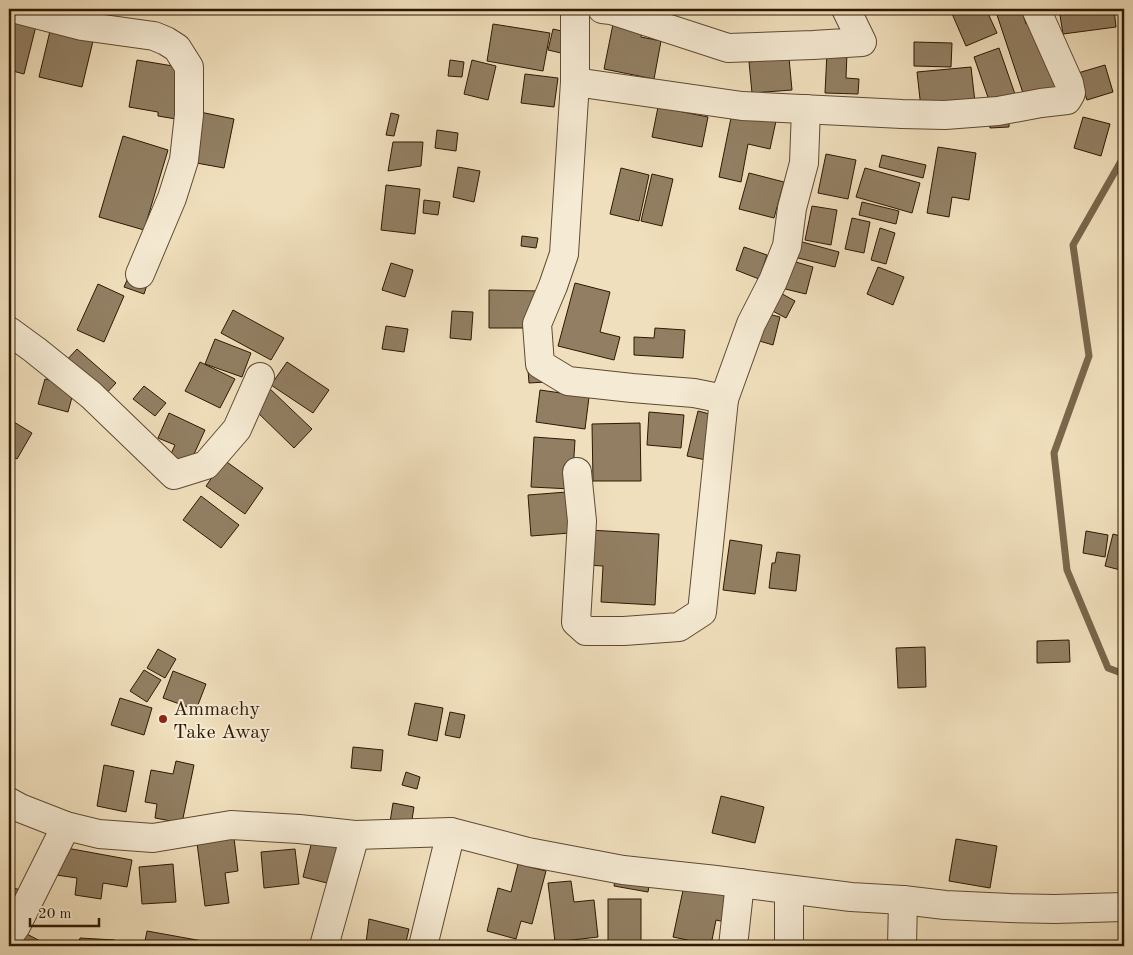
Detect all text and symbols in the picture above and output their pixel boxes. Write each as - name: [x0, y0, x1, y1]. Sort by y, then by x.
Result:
- place label: Ammachy Take Away: [173, 700, 271, 743]
- marker: Ammachy Take Away: [157, 713, 169, 725]
- scale bar: [30, 895, 99, 927]
- text: 20 m: [38, 907, 72, 922]

